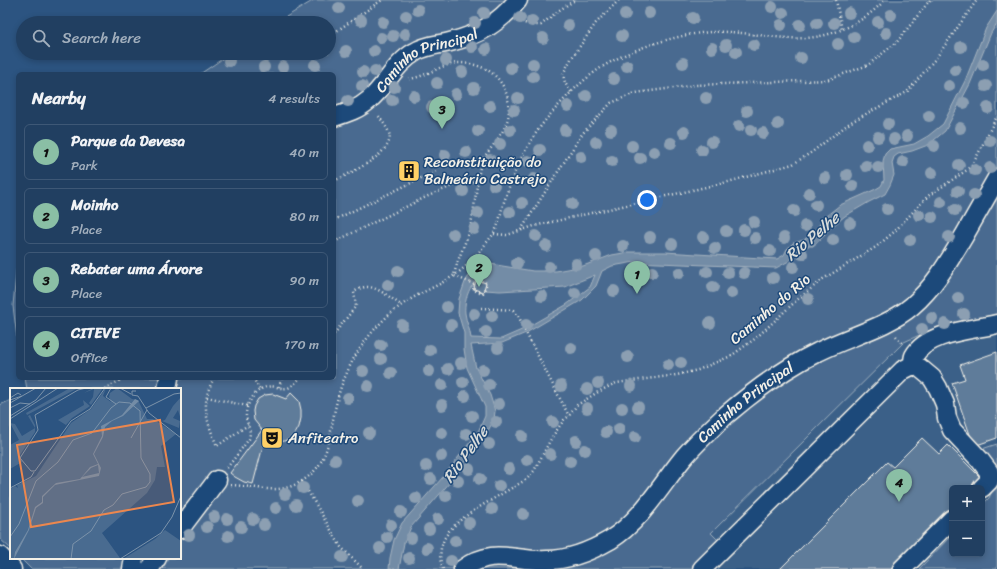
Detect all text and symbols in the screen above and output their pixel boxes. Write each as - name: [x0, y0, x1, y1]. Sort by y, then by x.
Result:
- search box: [16, 16, 336, 60]
- street label: Caminho Principal: [368, 21, 483, 99]
- text: Search here: [62, 25, 141, 51]
- icon: search: [30, 27, 52, 49]
- text: Nearby: [32, 83, 86, 113]
- text: 4 results: [268, 87, 320, 110]
- pin: 3: [429, 96, 455, 129]
- text: Parque da Devesa: [71, 128, 185, 154]
- text: 1: [43, 141, 49, 164]
- text: 40 m: [289, 141, 319, 164]
- place label: Reconstituição do Balneário Castrejo: [424, 149, 547, 192]
- text: Park: [71, 154, 98, 177]
- building icon: Reconstituição do Balneário Castrejo: [396, 158, 422, 184]
- your location: [637, 190, 657, 210]
- text: Moinho: [71, 192, 118, 218]
- water label: Rio Pelhe: [778, 203, 848, 268]
- text: 2: [42, 205, 50, 228]
- text: 80 m: [290, 205, 319, 228]
- text: Place: [71, 218, 102, 241]
- pin: 2: [466, 254, 492, 287]
- text: Rebater uma Árvore: [71, 256, 203, 282]
- pin: 1: [624, 261, 650, 294]
- street label: Caminho do Rio: [723, 267, 817, 351]
- text: 3: [42, 269, 50, 292]
- text: 90 m: [289, 269, 319, 292]
- text: Place: [71, 282, 102, 305]
- text: CITEVE: [71, 320, 120, 346]
- text: 4: [42, 333, 50, 356]
- text: 170 m: [284, 333, 319, 356]
- text: Office: [71, 346, 108, 369]
- street label: Caminho Principal: [690, 355, 800, 449]
- inset map: [10, 388, 181, 559]
- water label: Rio Pelhe: [435, 418, 497, 489]
- theatre icon: Anfiteatro: [259, 425, 285, 451]
- place label: Anfiteatro: [287, 425, 359, 451]
- pin: 4: [886, 469, 912, 502]
- map controls: [949, 485, 985, 557]
- button: +: [949, 485, 985, 521]
- button: −: [949, 521, 985, 557]

